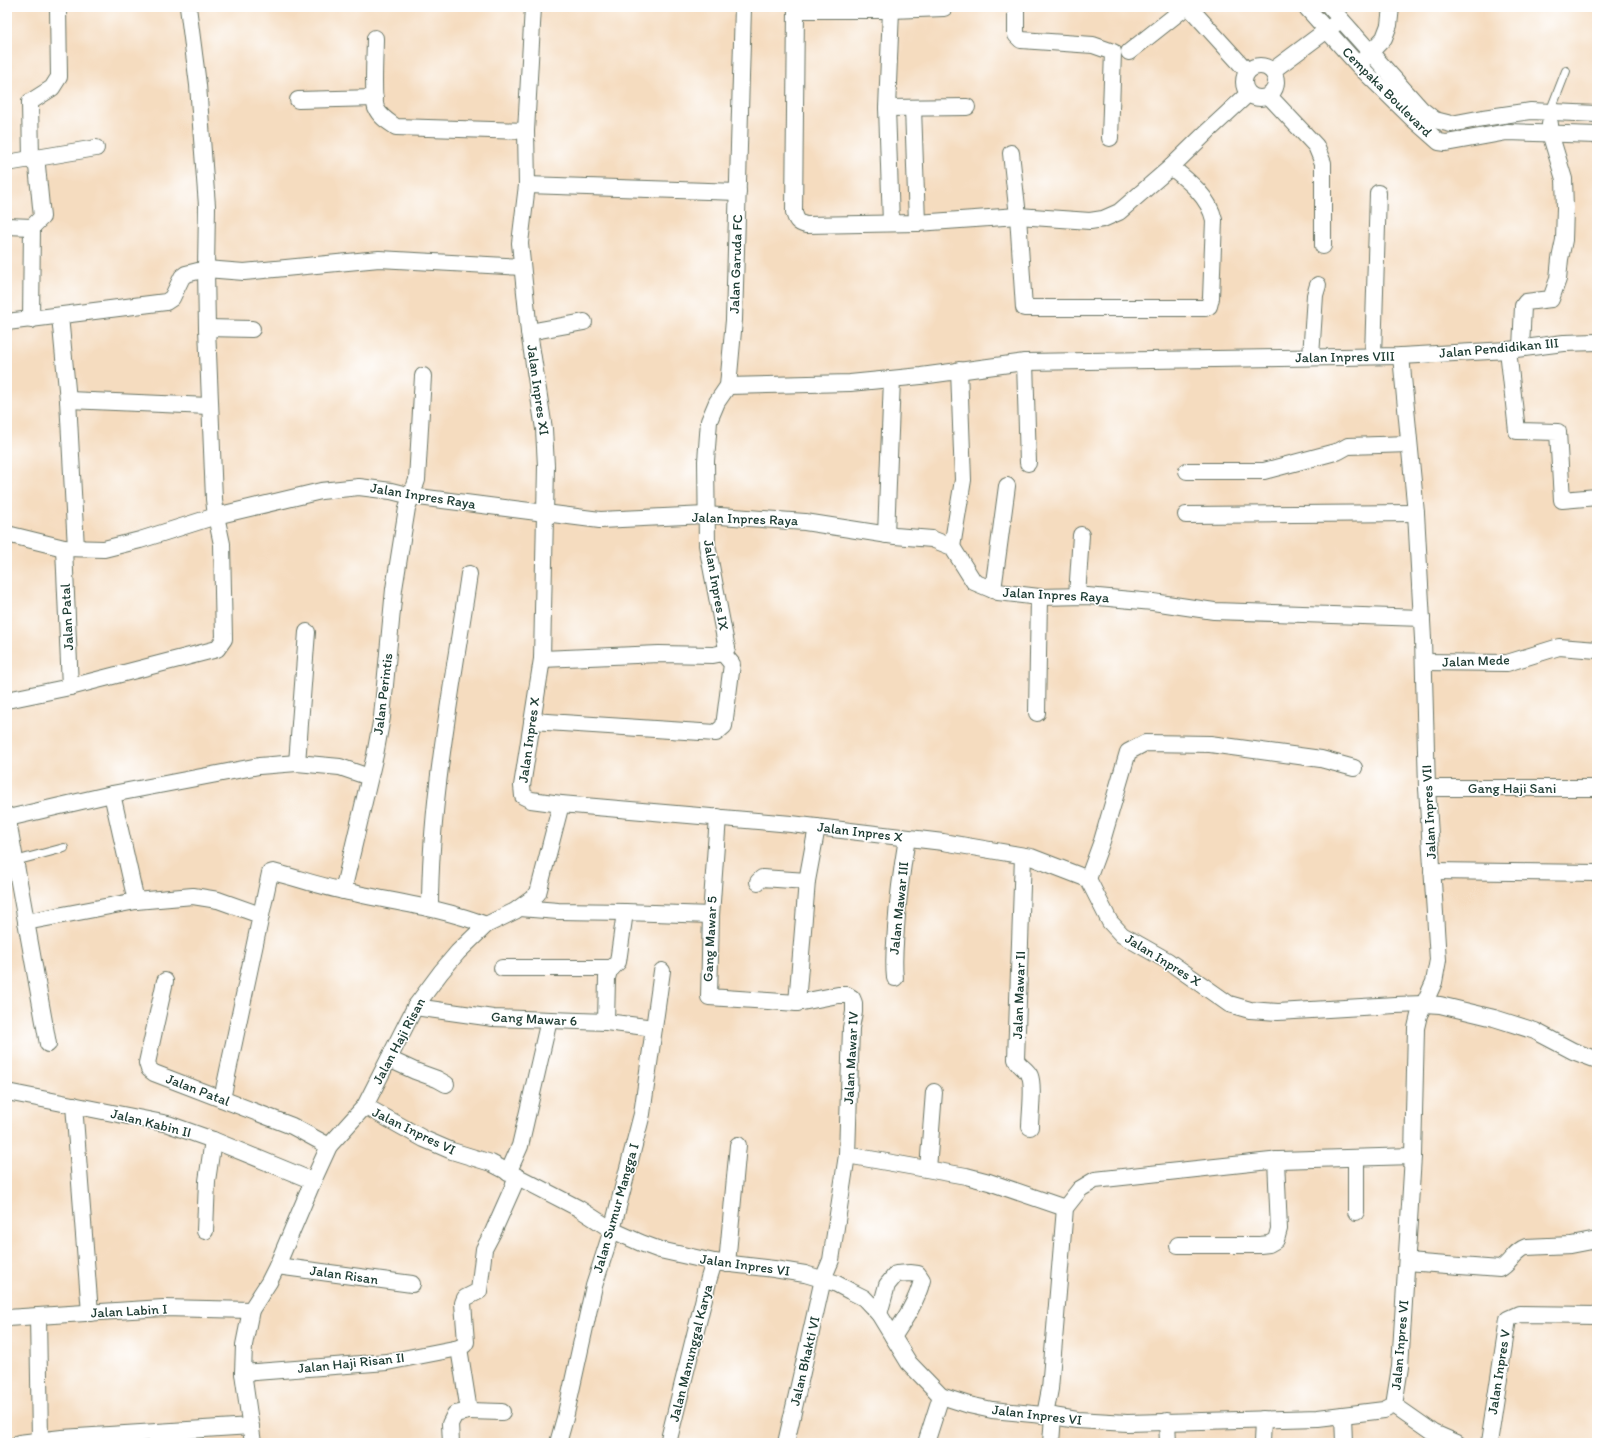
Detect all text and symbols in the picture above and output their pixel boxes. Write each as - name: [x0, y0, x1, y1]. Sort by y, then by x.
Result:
- street label: Cempaka Boulevard: [1338, 43, 1436, 141]
- street label: Jalan Garuda FC: [726, 214, 746, 314]
- street label: Jalan Pendidikan III: [1438, 334, 1560, 362]
- street label: Jalan Inpres XI: [523, 344, 553, 436]
- street label: Jalan Inpres VIII: [1295, 348, 1395, 366]
- street label: Jalan Inpres Raya: [369, 479, 478, 513]
- street label: Jalan Inpres Raya: [692, 509, 799, 529]
- street label: Jalan Inpres IX: [700, 538, 732, 632]
- street label: Jalan Patal: [57, 583, 77, 651]
- street label: Jalan Inpres Raya: [1002, 584, 1110, 606]
- street label: Jalan Mede: [1442, 651, 1510, 671]
- street label: Jalan Perintis: [370, 652, 396, 736]
- street label: Jalan Inpres X: [515, 696, 543, 784]
- street label: Jalan Inpres VII: [1418, 764, 1440, 860]
- street label: Gang Haji Sani: [1468, 780, 1556, 797]
- street label: Jalan Inpres X: [816, 818, 904, 846]
- street label: Jalan Mawar III: [886, 861, 912, 955]
- street label: Gang Mawar 5: [699, 896, 721, 982]
- street label: Jalan Inpres X: [1122, 930, 1204, 990]
- street label: Jalan Mawar II: [1009, 951, 1029, 1039]
- street label: Jalan Haji Risan: [369, 994, 429, 1087]
- street label: Gang Mawar 6: [490, 1008, 578, 1030]
- street label: Jalan Mawar IV: [840, 1010, 862, 1105]
- street label: Jalan Patal: [164, 1070, 232, 1110]
- street label: Jalan Inpres VI: [369, 1103, 459, 1159]
- street label: Jalan Kabin II: [109, 1105, 193, 1141]
- street label: Jalan Sumur Mangga I: [589, 1141, 643, 1275]
- street label: Jalan Inpres VI: [699, 1250, 791, 1280]
- street label: Jalan Risan: [309, 1262, 379, 1288]
- street label: Jalan Manunggal Karya: [666, 1282, 716, 1424]
- street label: Jalan Inpres VI: [1388, 1299, 1412, 1391]
- street label: Jalan Labin I: [90, 1301, 168, 1321]
- street label: Jalan Bhakti VI: [786, 1314, 824, 1408]
- street label: Jalan Inpres V: [1484, 1328, 1514, 1416]
- street label: Jalan Haji Risan II: [297, 1349, 405, 1377]
- street label: Jalan Inpres VI: [991, 1401, 1083, 1429]

